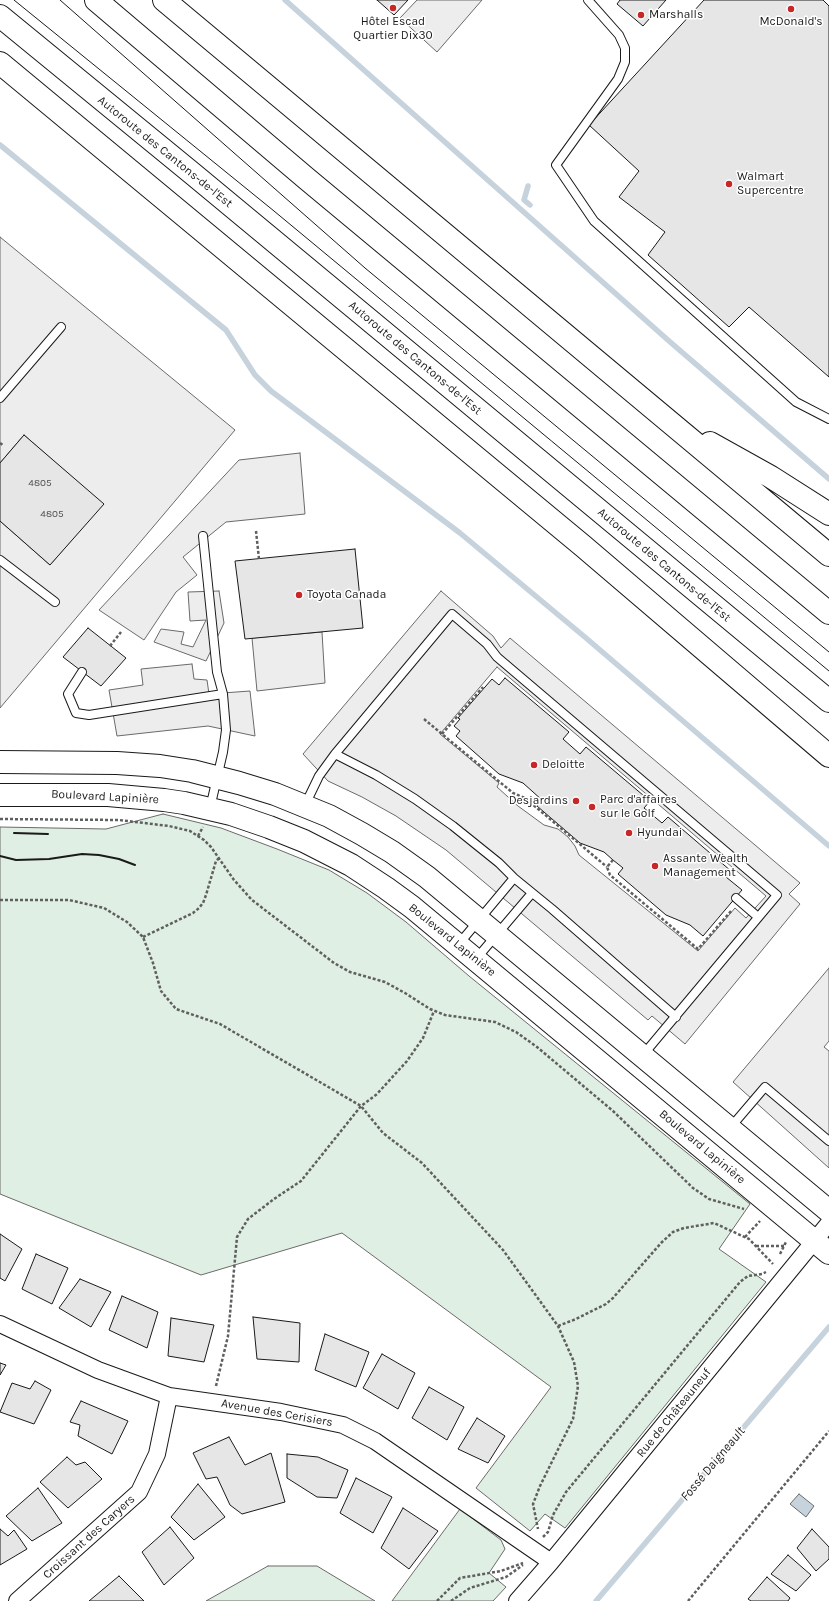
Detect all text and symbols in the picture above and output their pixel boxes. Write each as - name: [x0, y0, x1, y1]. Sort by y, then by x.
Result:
- marker: Hôtel Escad Quartier Dix30: [388, 3, 398, 13]
- marker: McDonald's: [786, 4, 796, 14]
- place label: Marshalls: [649, 8, 703, 22]
- marker: Marshalls: [636, 10, 646, 20]
- place label: Hôtel Escad Quartier Dix30: [353, 15, 433, 43]
- place label: McDonald's: [759, 15, 823, 29]
- street label: Autoroute des Cantons-de-l'Est: [95, 93, 235, 211]
- place label: Walmart Supercentre: [737, 170, 804, 198]
- marker: Walmart Supercentre: [724, 179, 734, 189]
- street label: Autoroute des Cantons-de-l'Est: [346, 298, 484, 418]
- house number: 4805: [28, 477, 52, 489]
- street label: Autoroute des Cantons-de-l'Est: [595, 505, 733, 625]
- house number: 4805: [40, 508, 64, 520]
- place label: Toyota Canada: [307, 588, 386, 602]
- marker: Toyota Canada: [294, 590, 304, 600]
- place label: Deloitte: [542, 758, 585, 772]
- marker: Deloitte: [529, 760, 539, 770]
- street label: Boulevard Lapinière: [51, 787, 159, 807]
- place label: Parc d'affaires sur le Golf: [600, 793, 677, 821]
- place label: Desjardins: [509, 794, 568, 808]
- marker: Desjardins: [571, 796, 581, 806]
- marker: Parc d'affaires sur le Golf: [587, 802, 597, 812]
- place label: Hyundai: [637, 826, 682, 840]
- marker: Hyundai: [624, 828, 634, 838]
- place label: Assante Wealth Management: [663, 852, 748, 880]
- marker: Assante Wealth Management: [650, 861, 660, 871]
- street label: Boulevard Lapinière: [405, 900, 499, 980]
- street label: Boulevard Lapinière: [656, 1107, 748, 1187]
- street label: Rue de Châteauneuf: [634, 1366, 714, 1460]
- street label: Avenue des Cerisiers: [220, 1396, 334, 1430]
- water label: Fossé Daigneault: [677, 1424, 749, 1504]
- street label: Croissant des Caryers: [40, 1492, 138, 1582]

